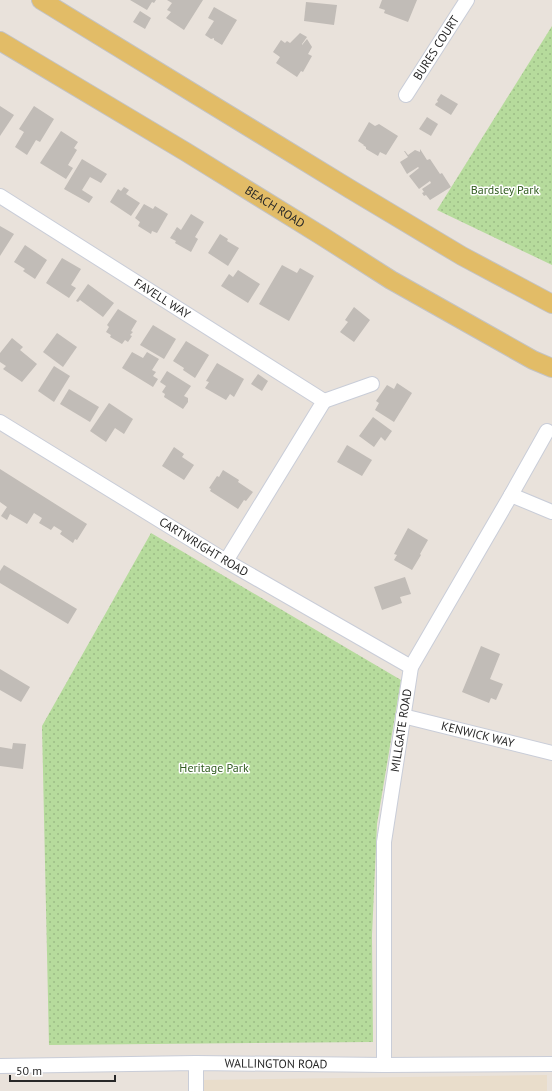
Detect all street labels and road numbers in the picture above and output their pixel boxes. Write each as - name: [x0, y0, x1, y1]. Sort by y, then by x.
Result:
- street label: BURES COURT: [410, 12, 462, 83]
- street label: BEACH ROAD: [242, 182, 308, 231]
- street label: FAVELL WAY: [132, 275, 194, 322]
- street label: CARTWRIGHT ROAD: [157, 514, 251, 579]
- street label: MILLGATE ROAD: [387, 687, 415, 773]
- street label: KENWICK WAY: [440, 718, 516, 750]
- street label: WALLINGTON ROAD: [224, 1055, 328, 1071]

